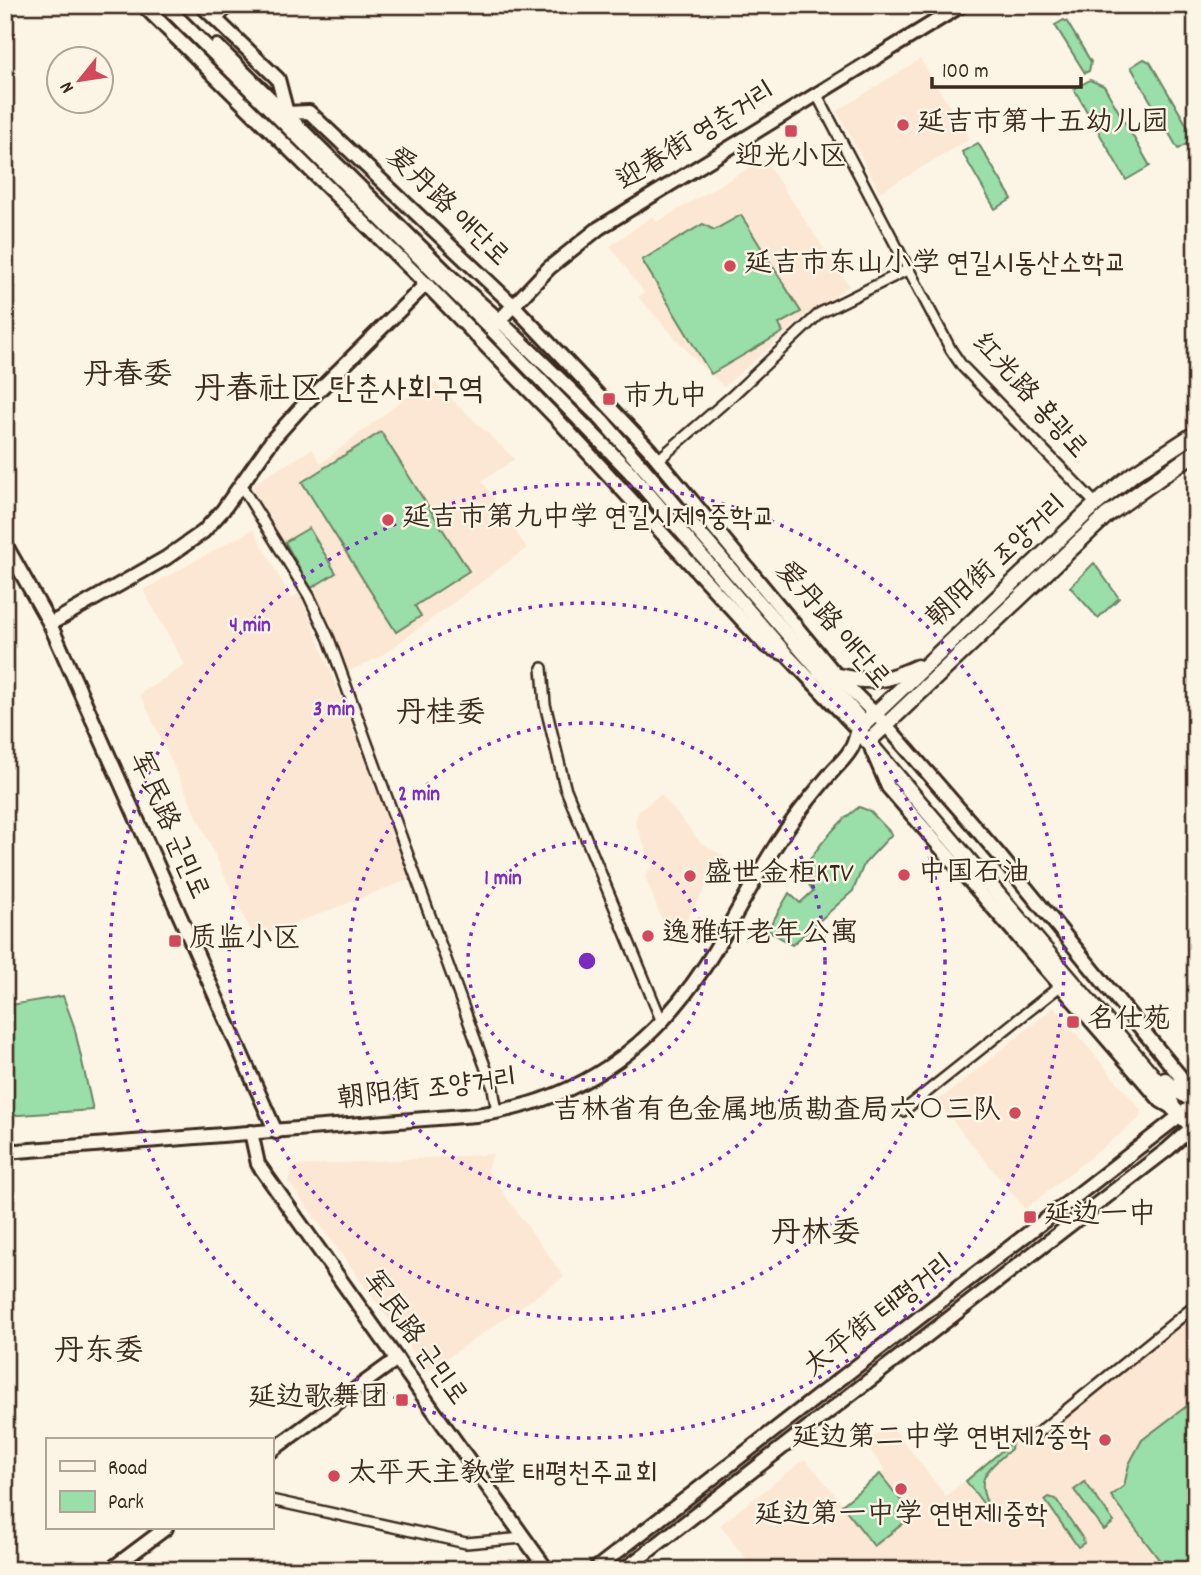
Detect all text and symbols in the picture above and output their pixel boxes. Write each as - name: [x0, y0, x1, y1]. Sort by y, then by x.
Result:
- north arrow: [46, 46, 116, 116]
- scale bar: [932, 46, 1080, 90]
- text: 100 m: [942, 58, 989, 88]
- street label: 迎春街 영춘거리: [610, 73, 784, 203]
- text: N: [54, 76, 82, 98]
- place label: 延吉市第十五幼儿园: [917, 105, 1169, 145]
- marker: 延吉市第十五幼儿园: [895, 117, 911, 133]
- marker: 迎光小区: [783, 123, 799, 139]
- street label: 爱丹路 애단로: [375, 139, 517, 277]
- place label: 迎光小区: [735, 139, 847, 179]
- place label: 延吉市东山小学 연길시동산소학교: [744, 246, 1127, 286]
- marker: 延吉市东山小学 연길시동산소학교: [722, 258, 738, 274]
- street label: 红光路 홍광로: [960, 325, 1096, 469]
- district label: 丹春委: [83, 356, 173, 399]
- district label: 丹春社区 단춘사회구역: [194, 369, 484, 415]
- place label: 市九中: [623, 379, 707, 419]
- marker: 市九中: [601, 391, 617, 407]
- street label: 朝阳街 조양거리: [918, 487, 1078, 639]
- place label: 延吉市第九中学 연길시제9중학교: [402, 500, 775, 540]
- marker: 延吉市第九中学 연길시제9중학교: [380, 512, 396, 528]
- street label: 爱丹路 애단로: [764, 553, 898, 699]
- text: 4 min: [229, 612, 271, 642]
- district label: 丹桂委: [396, 694, 486, 737]
- text: 3 min: [313, 696, 355, 726]
- street label: 军民路 군민로: [117, 746, 217, 906]
- text: 2 min: [398, 781, 440, 811]
- place label: 中国石油: [918, 855, 1030, 895]
- place label: 盛世金柜KTV: [704, 856, 854, 896]
- text: 1 min: [484, 865, 522, 895]
- marker: 中国石油: [896, 867, 912, 883]
- marker: 盛世金柜KTV: [682, 868, 698, 884]
- place label: 逸雅轩老年公寓: [662, 916, 858, 956]
- place label: 质监小区: [189, 921, 301, 961]
- marker: 逸雅轩老年公寓: [640, 928, 656, 944]
- marker: 质监小区: [167, 933, 183, 949]
- centre of rings: [575, 949, 599, 973]
- place label: 名仕苑: [1087, 1002, 1171, 1042]
- marker: 名仕苑: [1065, 1014, 1081, 1030]
- street label: 朝阳街 조양거리: [335, 1060, 519, 1122]
- place label: 吉林省有色金属地质勘查局六〇三队: [553, 1093, 1001, 1133]
- marker: 吉林省有色金属地质勘查局六〇三队: [1007, 1105, 1023, 1121]
- place label: 延边一中: [1044, 1197, 1156, 1237]
- marker: 延边一中: [1022, 1209, 1038, 1225]
- district label: 丹林委: [771, 1214, 861, 1257]
- street label: 太平街 태평거리: [797, 1246, 963, 1388]
- street label: 军民路 군민로: [350, 1263, 476, 1415]
- district label: 丹东委: [54, 1332, 144, 1375]
- place label: 延边歌舞团: [248, 1380, 388, 1420]
- marker: 延边歌舞团: [394, 1392, 410, 1408]
- place label: 延边第二中学 연변제2중학: [792, 1420, 1091, 1460]
- marker: 延边第二中学 연변제2중학: [1097, 1432, 1113, 1448]
- legend: [46, 1438, 273, 1530]
- text: Road: [108, 1455, 147, 1485]
- place label: 太平天主教堂 태평천주교회: [348, 1456, 658, 1496]
- marker: 太平天主教堂 태평천주교회: [326, 1468, 342, 1484]
- marker: 延边第一中学 연변제1중학: [893, 1481, 909, 1497]
- text: Park: [108, 1489, 144, 1519]
- place label: 延边第一中学 연변제1중학: [754, 1497, 1048, 1537]

